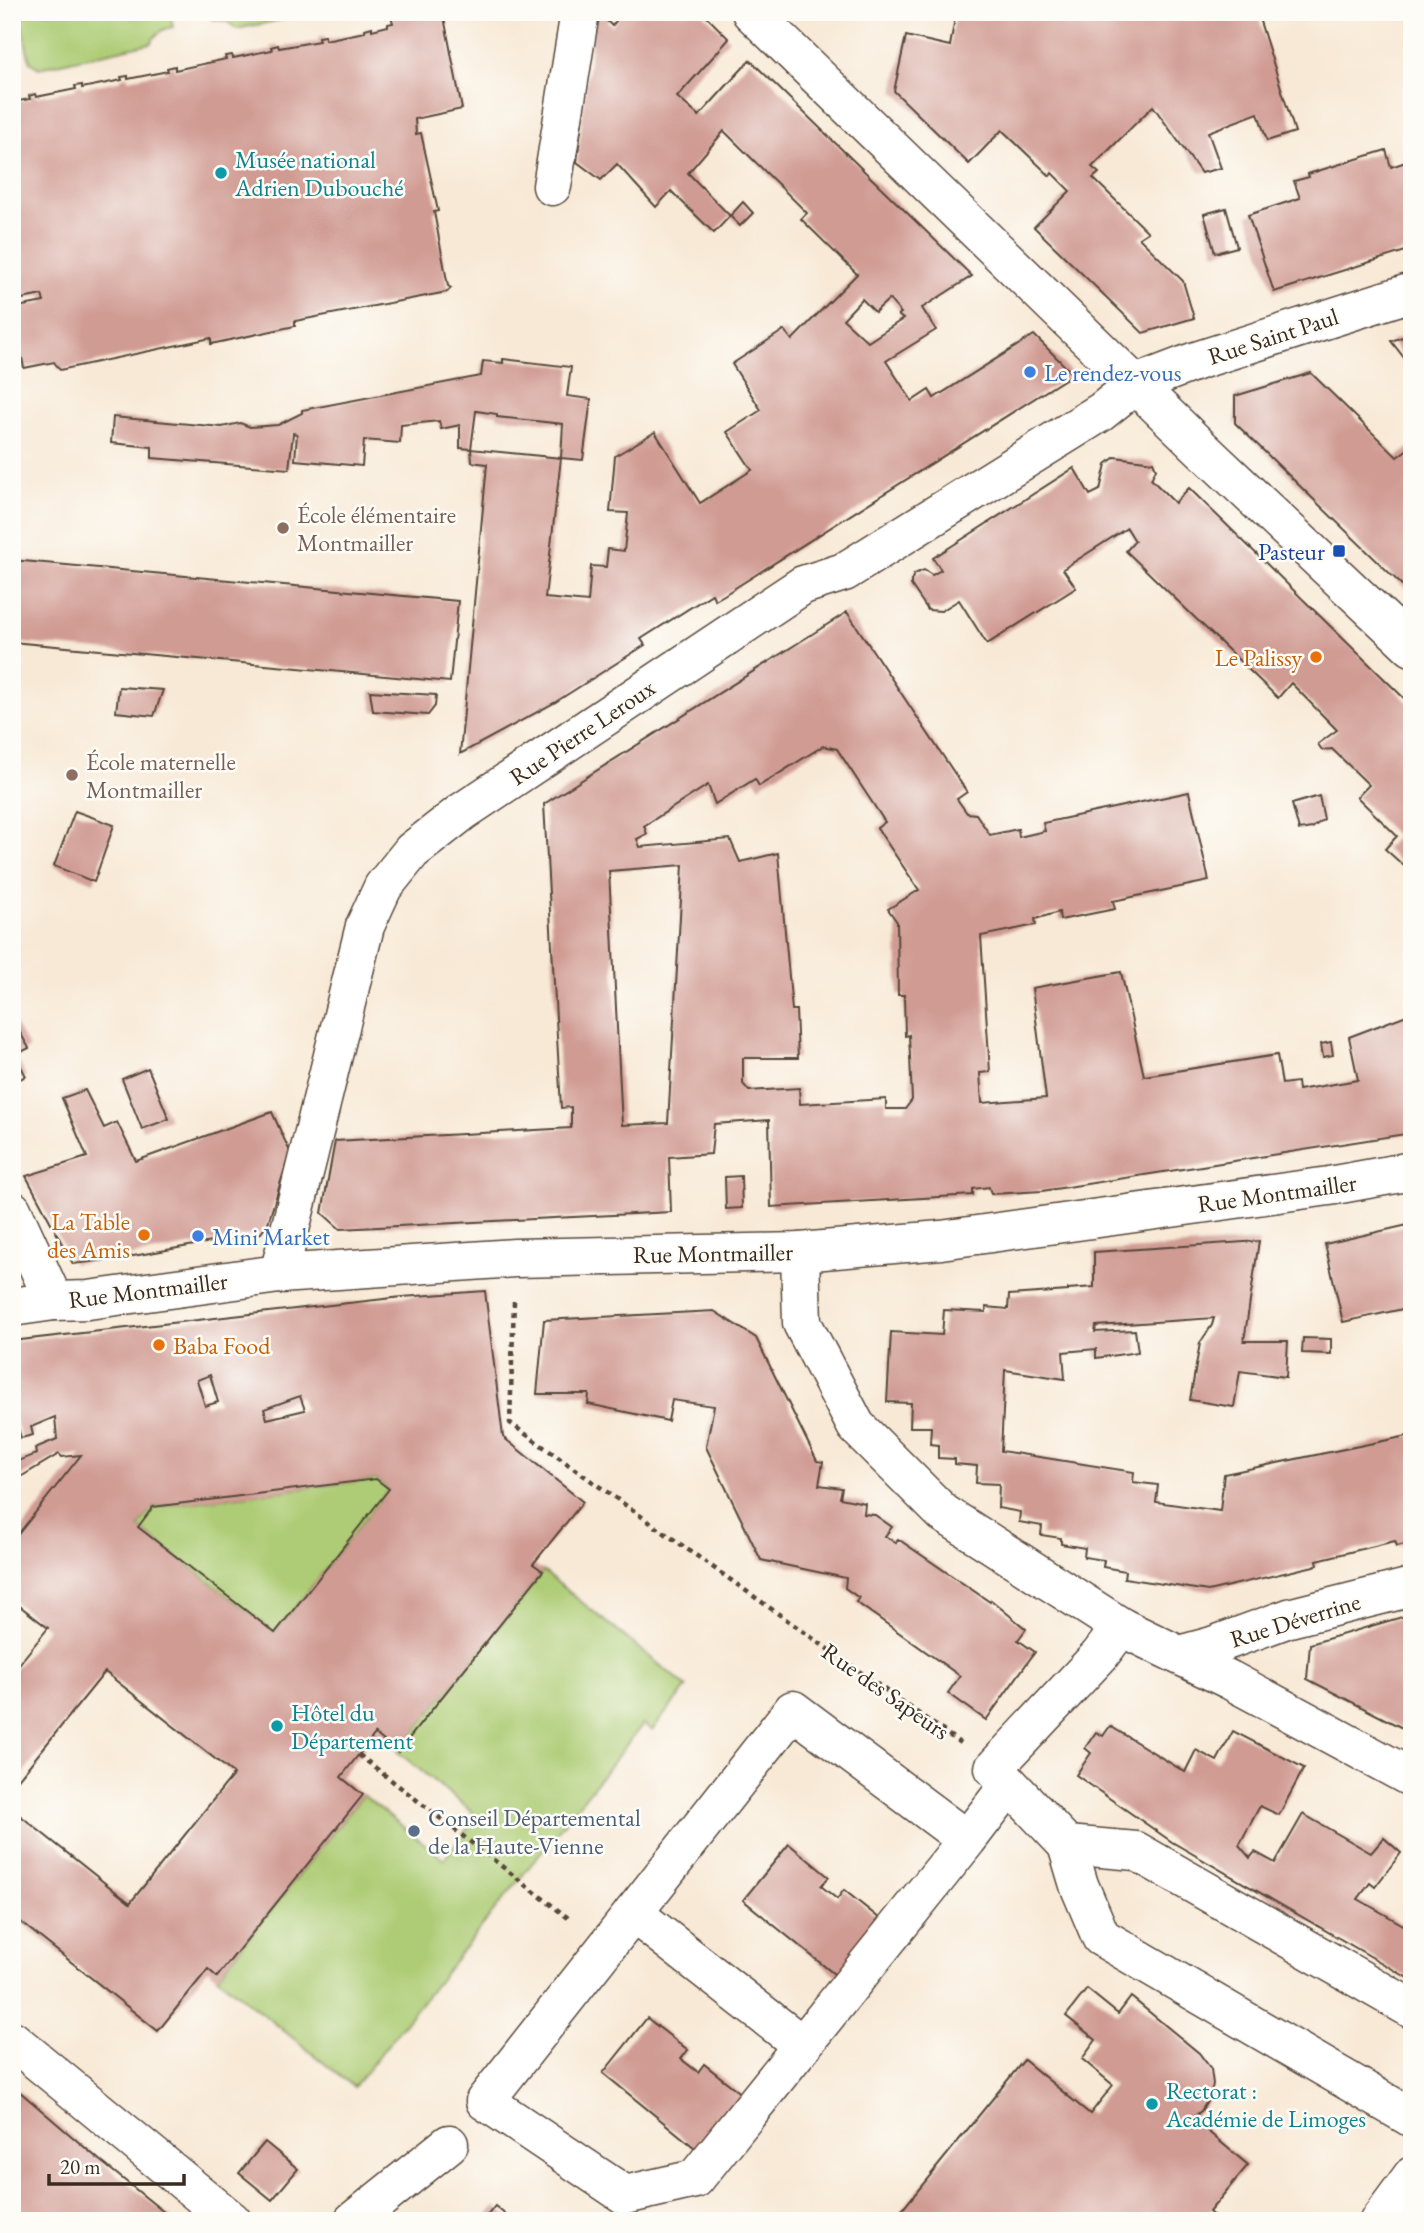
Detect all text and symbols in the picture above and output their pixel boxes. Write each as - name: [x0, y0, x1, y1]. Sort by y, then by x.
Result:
- place label: Musée national Adrien Dubouché: [234, 144, 404, 203]
- marker: Musée national Adrien Dubouché: [213, 165, 229, 181]
- street label: Rue Saint Paul: [1204, 300, 1342, 372]
- place label: Le rendez-vous: [1044, 357, 1182, 388]
- marker: Le rendez-vous: [1022, 364, 1038, 380]
- place label: École élémentaire Montmailler: [297, 499, 456, 558]
- marker: École élémentaire Montmailler: [275, 520, 291, 536]
- place label: Pasteur: [1258, 536, 1325, 567]
- marker: Pasteur: [1331, 543, 1347, 559]
- place label: Le Palissy: [1215, 642, 1302, 673]
- marker: Le Palissy: [1308, 649, 1324, 665]
- street label: Rue Pierre Leroux: [503, 672, 661, 792]
- place label: École maternelle Montmailler: [86, 746, 236, 805]
- marker: École maternelle Montmailler: [64, 767, 80, 783]
- street label: Rue Montmailler: [1196, 1167, 1358, 1219]
- place label: La Table des Amis: [47, 1206, 130, 1265]
- place label: Mini Market: [212, 1221, 330, 1252]
- marker: La Table des Amis: [136, 1227, 152, 1243]
- marker: Mini Market: [190, 1228, 206, 1244]
- street label: Rue Montmailler: [633, 1236, 793, 1270]
- street label: Rue Montmailler: [67, 1265, 229, 1315]
- place label: Baba Food: [173, 1330, 271, 1361]
- marker: Baba Food: [151, 1337, 167, 1353]
- street label: Rue Déverrine: [1226, 1586, 1364, 1654]
- street label: Rue des Sapeurs: [816, 1636, 956, 1746]
- place label: Hôtel du Département: [291, 1697, 414, 1756]
- marker: Hôtel du Département: [269, 1718, 285, 1734]
- place label: Conseil Départemental de la Haute-Vienne: [428, 1802, 641, 1861]
- marker: Conseil Départemental de la Haute-Vienne: [406, 1823, 422, 1839]
- place label: Rectorat : Académie de Limoges: [1165, 2075, 1366, 2134]
- marker: Rectorat : Académie de Limoges: [1144, 2096, 1160, 2112]
- scale bar: [49, 2142, 184, 2186]
- text: 20 m: [60, 2153, 101, 2180]

